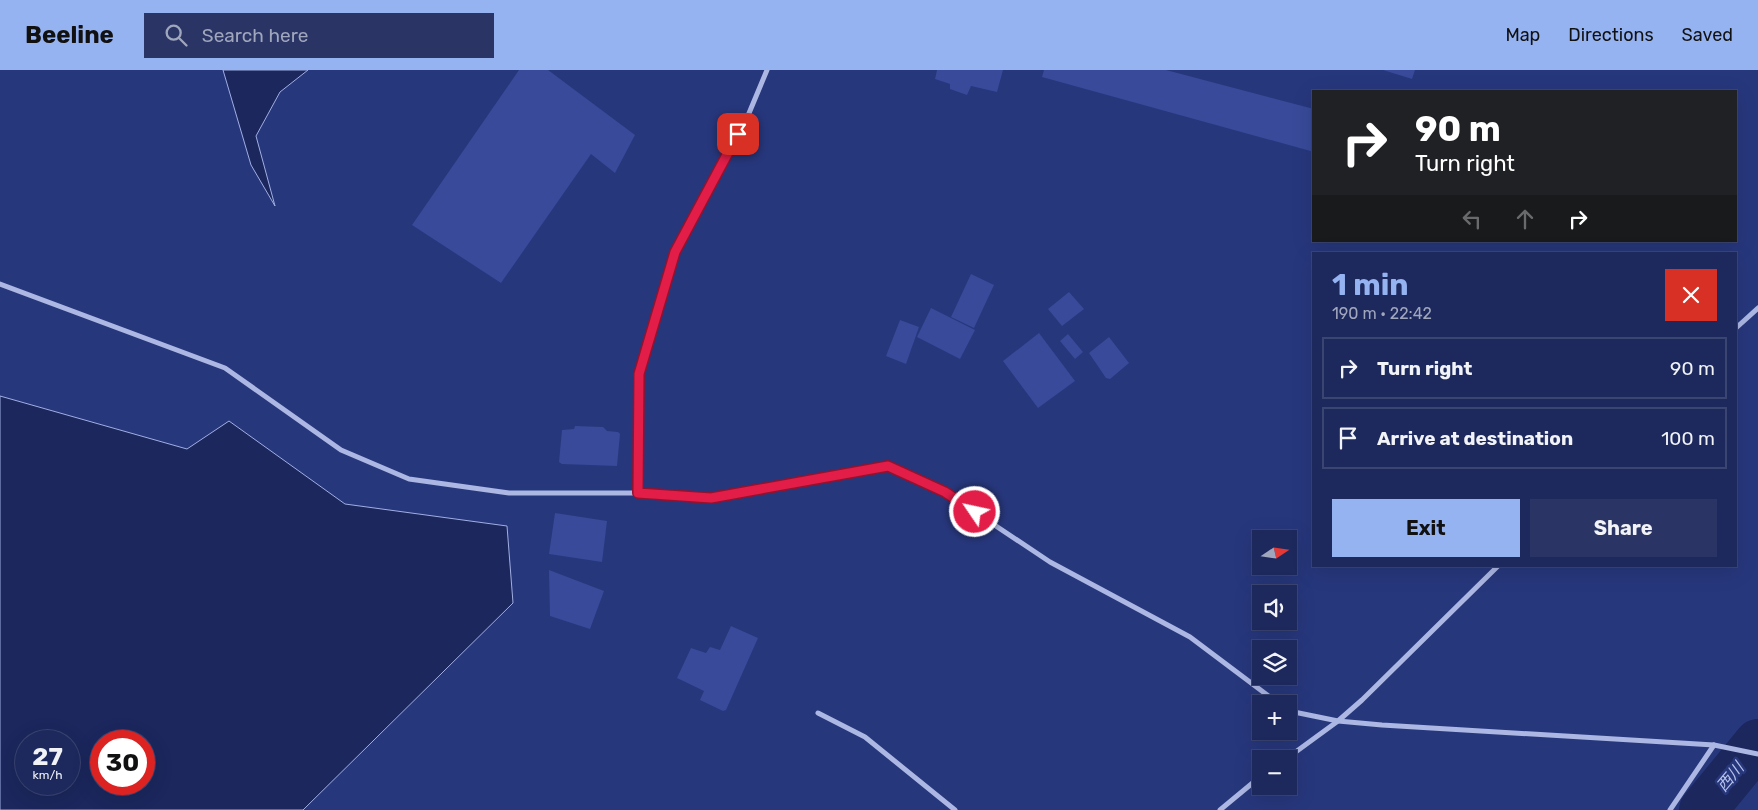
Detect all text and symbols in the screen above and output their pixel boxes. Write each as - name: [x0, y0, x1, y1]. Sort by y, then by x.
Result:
- search box: [144, 13, 494, 58]
- text: Beeline: [25, 21, 114, 49]
- icon: search: [162, 21, 190, 49]
- text: Search here: [202, 24, 308, 47]
- text: Map: [1505, 24, 1540, 46]
- text: Directions: [1568, 24, 1654, 46]
- text: Saved: [1682, 24, 1733, 46]
- text: 90 m: [1415, 108, 1501, 150]
- icon: right: [1332, 110, 1397, 175]
- pin: [717, 113, 759, 155]
- icon: arrive: [724, 120, 752, 148]
- text: Turn right: [1415, 150, 1515, 177]
- icon: left: [1458, 205, 1486, 233]
- icon: ahead: [1511, 205, 1539, 233]
- icon: right: [1564, 205, 1592, 233]
- text: 1 min: [1332, 267, 1409, 303]
- button: close: [1665, 269, 1717, 321]
- text: 190 m · 22:42: [1332, 304, 1432, 323]
- icon: right: [1334, 354, 1362, 382]
- text: Turn right: [1377, 357, 1472, 380]
- text: 90 m: [1670, 357, 1715, 380]
- icon: arrive: [1334, 424, 1362, 452]
- text: Arrive at destination: [1377, 427, 1573, 450]
- text: 100 m: [1661, 427, 1715, 450]
- position arrow: [948, 485, 1000, 537]
- button: Exit: [1332, 499, 1520, 557]
- button: Share: [1530, 499, 1717, 557]
- north arrow: [1252, 530, 1298, 575]
- map controls: [1252, 530, 1297, 795]
- button: sound: [1252, 585, 1297, 630]
- button: layers: [1252, 640, 1297, 685]
- button: +: [1252, 695, 1297, 740]
- speed limit sign: 30: [90, 730, 155, 795]
- text: 27: [32, 742, 63, 771]
- button: −: [1252, 750, 1297, 795]
- water label: 西川: [1712, 757, 1749, 795]
- text: km/h: [33, 768, 62, 782]

